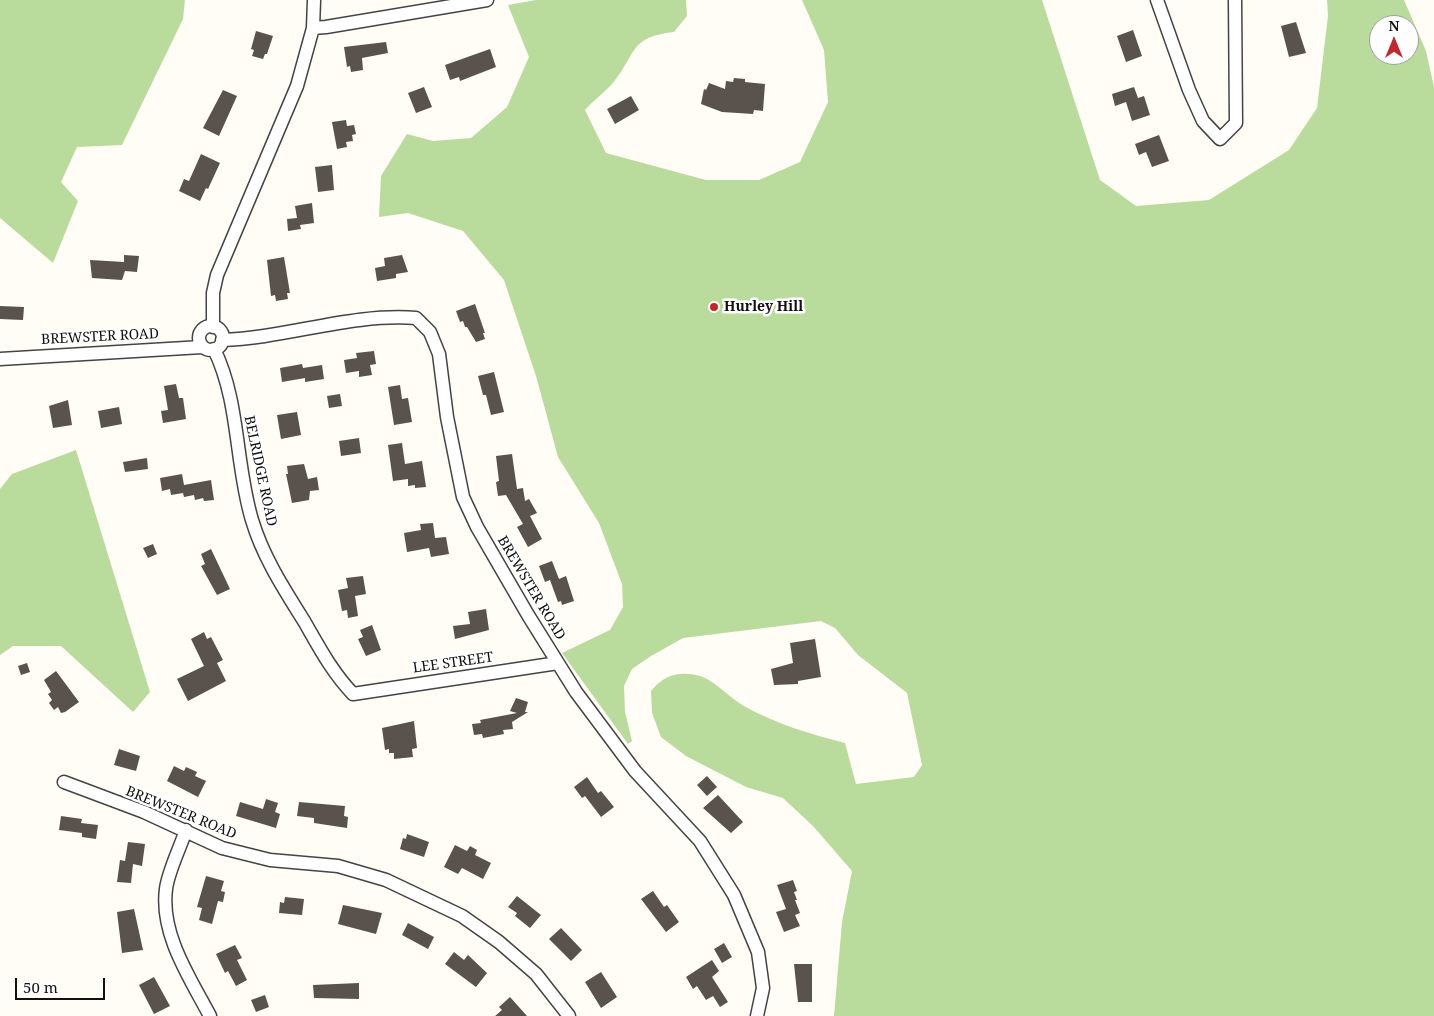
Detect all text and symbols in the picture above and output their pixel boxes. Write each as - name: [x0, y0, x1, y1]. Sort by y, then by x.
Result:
- north arrow: [1369, 15, 1419, 65]
- text: N: [1388, 16, 1400, 35]
- place label: Hurley Hill: [724, 299, 803, 315]
- marker: Hurley Hill: [708, 301, 720, 313]
- street label: BREWSTER ROAD: [41, 326, 159, 348]
- street label: BELRIDGE ROAD: [240, 414, 280, 528]
- street label: BREWSTER ROAD: [493, 533, 569, 643]
- street label: LEE STREET: [412, 649, 494, 677]
- street label: BREWSTER ROAD: [123, 783, 239, 843]
- scale bar: [18, 968, 108, 1000]
- text: 50 m: [23, 977, 58, 997]

